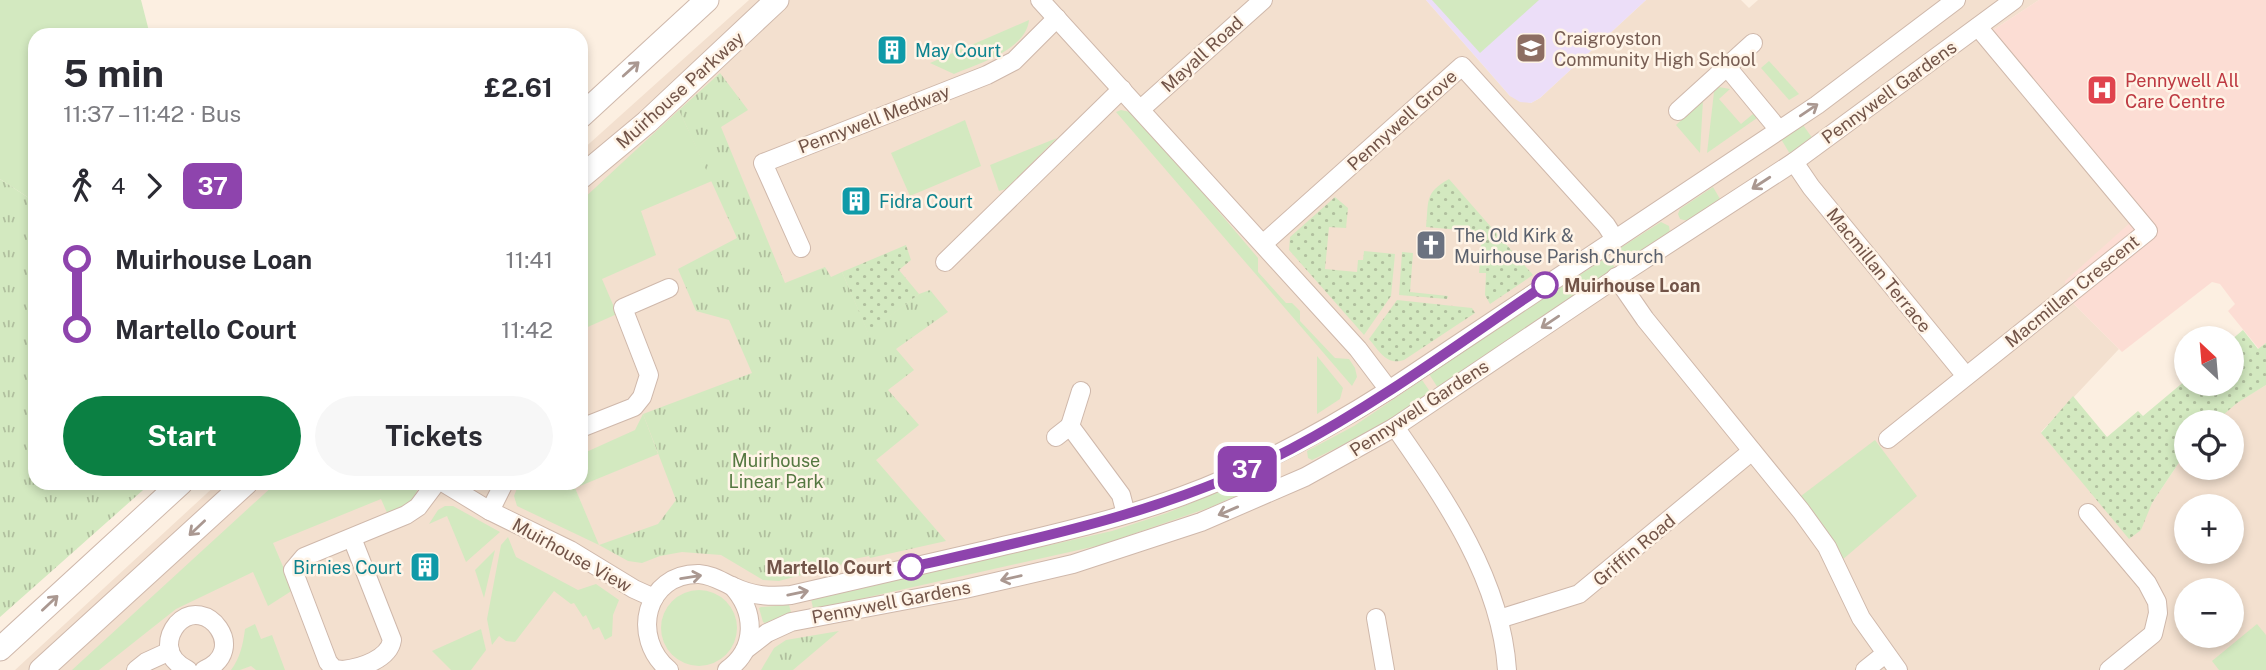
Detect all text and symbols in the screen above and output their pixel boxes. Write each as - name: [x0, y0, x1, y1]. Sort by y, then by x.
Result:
- street label: Mayall Road: [1157, 12, 1247, 96]
- street label: Muirhouse Parkway: [612, 27, 748, 153]
- place label: Craigroyston Community High School: [1554, 28, 1756, 70]
- school or university icon: Craigroyston Community High School: [1514, 31, 1548, 65]
- building icon: May Court: [875, 33, 909, 67]
- street label: Pennywell Gardens: [1818, 36, 1960, 148]
- place label: May Court: [915, 40, 1001, 61]
- text: 5 min: [63, 51, 164, 96]
- one-way arrow: [622, 61, 639, 78]
- street label: Pennywell Grove: [1343, 65, 1461, 175]
- place label: Pennywell All Care Centre: [2125, 70, 2239, 112]
- text: £2.61: [484, 72, 553, 103]
- hospital icon: Pennywell All Care Centre: [2085, 73, 2119, 107]
- street label: Pennywell Medway: [795, 80, 953, 158]
- text: 11:37 – 11:42 · Bus: [63, 100, 241, 127]
- one-way arrow: [1799, 103, 1818, 117]
- icon: walk: [63, 167, 101, 205]
- icon: forward: [135, 167, 173, 205]
- text: 4: [111, 172, 125, 199]
- text: 37: [197, 172, 228, 200]
- one-way arrow: [1751, 177, 1771, 191]
- building icon: Fidra Court: [839, 184, 873, 218]
- place label: Fidra Court: [879, 191, 973, 212]
- street label: Macmillan Terrace: [1822, 203, 1936, 337]
- place label: The Old Kirk & Muirhouse Parish Church: [1454, 225, 1664, 267]
- church icon: The Old Kirk & Muirhouse Parish Church: [1414, 228, 1448, 262]
- street label: Macmillan Crescent: [2001, 230, 2143, 352]
- text: Muirhouse Loan: [115, 244, 312, 275]
- text: 11:41: [505, 246, 553, 273]
- marker: Muirhouse Loan: [1532, 272, 1558, 298]
- place label: Muirhouse Loan: [1564, 275, 1701, 296]
- text: Martello Court: [115, 314, 297, 345]
- one-way arrow: [1541, 315, 1560, 329]
- text: 11:42: [501, 316, 553, 343]
- north arrow: [2174, 326, 2244, 396]
- map controls: [2174, 326, 2244, 648]
- street label: Pennywell Gardens: [1346, 355, 1492, 461]
- button: Start: [63, 396, 301, 476]
- button: Tickets: [315, 396, 553, 476]
- button: locate: [2174, 410, 2244, 480]
- line badge: 37: [1216, 446, 1278, 492]
- park label: Muirhouse Linear Park: [728, 450, 824, 492]
- text: 37: [1232, 455, 1262, 483]
- button: +: [2174, 494, 2244, 564]
- one-way arrow: [1218, 505, 1239, 518]
- street label: Griffin Road: [1589, 510, 1679, 590]
- street label: Muirhouse View: [509, 514, 635, 596]
- one-way arrow: [188, 520, 206, 536]
- building icon: Birnies Court: [408, 550, 442, 584]
- marker: Martello Court: [898, 554, 924, 580]
- place label: Birnies Court: [293, 557, 402, 578]
- place label: Martello Court: [766, 557, 892, 578]
- one-way arrow: [679, 570, 702, 583]
- one-way arrow: [1000, 572, 1023, 585]
- street label: Pennywell Gardens: [810, 576, 972, 628]
- button: −: [2174, 578, 2244, 648]
- one-way arrow: [786, 585, 809, 599]
- one-way arrow: [41, 594, 58, 611]

